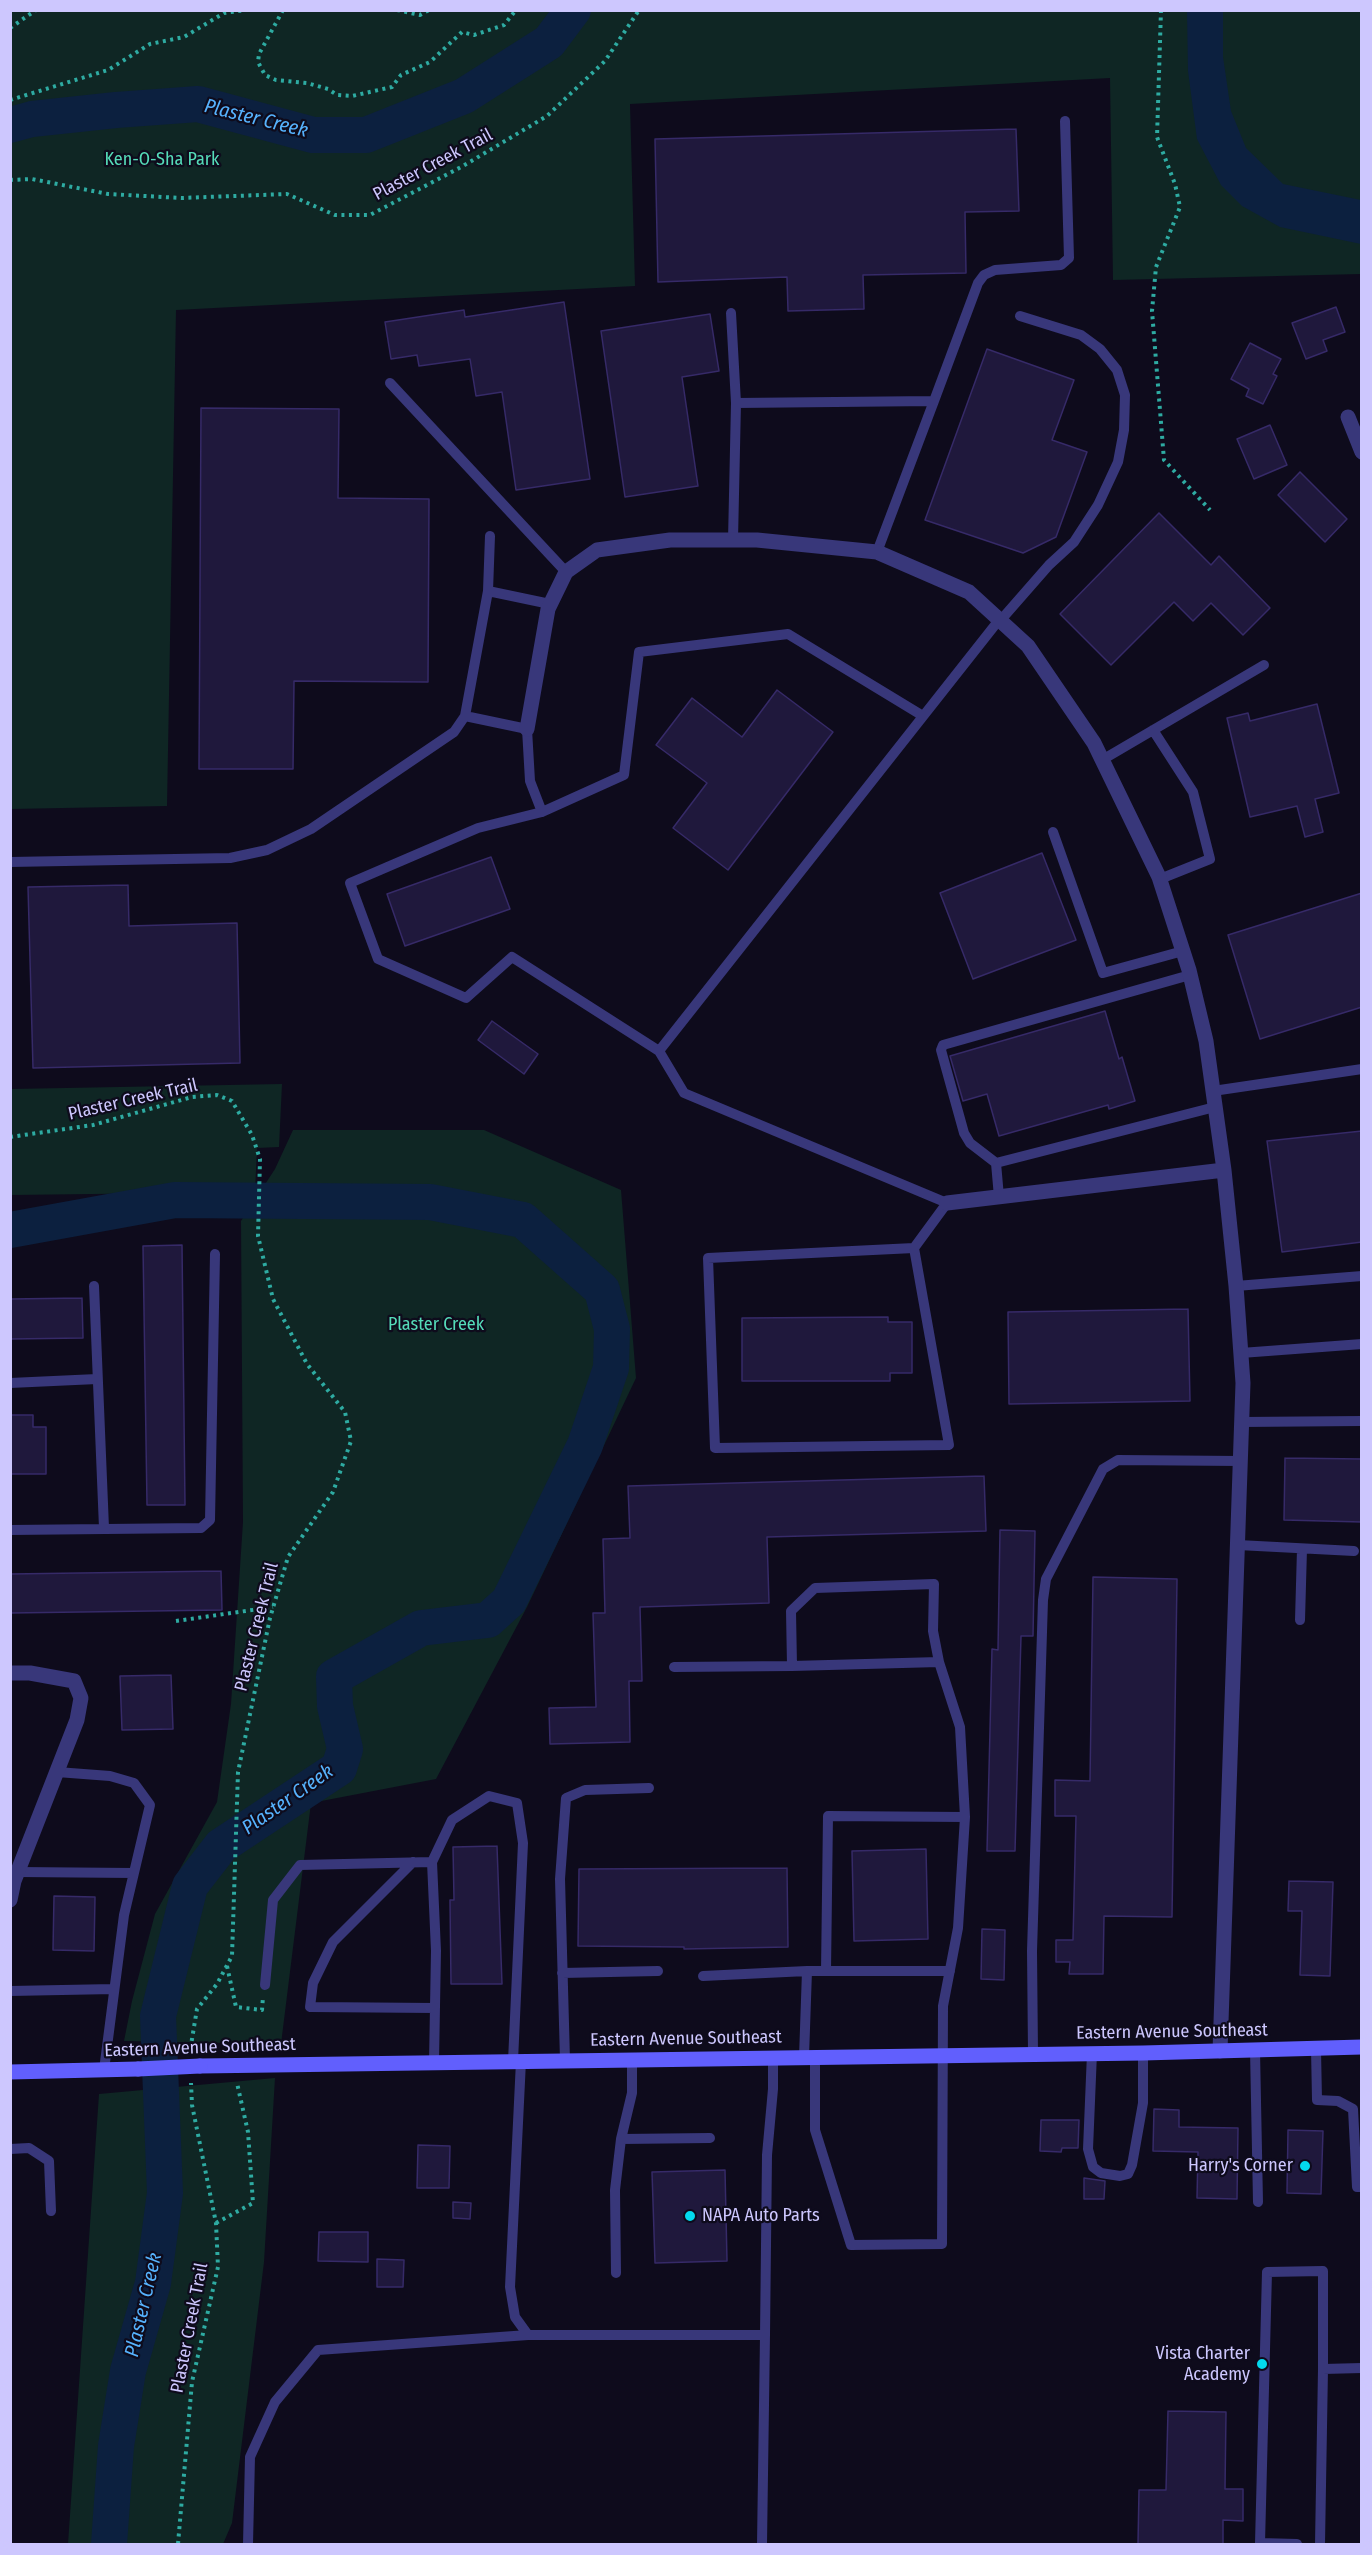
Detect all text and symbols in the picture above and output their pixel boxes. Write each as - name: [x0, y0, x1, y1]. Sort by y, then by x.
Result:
- water label: Plaster Creek: [202, 95, 310, 143]
- street label: Plaster Creek Trail: [370, 124, 496, 206]
- park label: Ken-O-Sha Park: [105, 149, 219, 171]
- street label: Plaster Creek Trail: [66, 1075, 200, 1125]
- park label: Plaster Creek: [388, 1314, 484, 1336]
- street label: Plaster Creek Trail: [231, 1560, 283, 1694]
- water label: Plaster Creek: [238, 1760, 338, 1840]
- street label: Eastern Avenue Southeast: [1076, 2020, 1268, 2044]
- street label: Eastern Avenue Southeast: [590, 2027, 782, 2051]
- street label: Eastern Avenue Southeast: [104, 2034, 296, 2062]
- place label: Harry's Corner: [1188, 2155, 1293, 2177]
- marker: Harry's Corner: [1298, 2159, 1312, 2173]
- place label: NAPA Auto Parts: [702, 2205, 820, 2227]
- marker: NAPA Auto Parts: [683, 2209, 697, 2223]
- water label: Plaster Creek: [120, 2251, 168, 2359]
- street label: Plaster Creek Trail: [167, 2261, 213, 2395]
- place label: Vista Charter Academy: [1155, 2343, 1250, 2386]
- marker: Vista Charter Academy: [1255, 2357, 1269, 2371]

